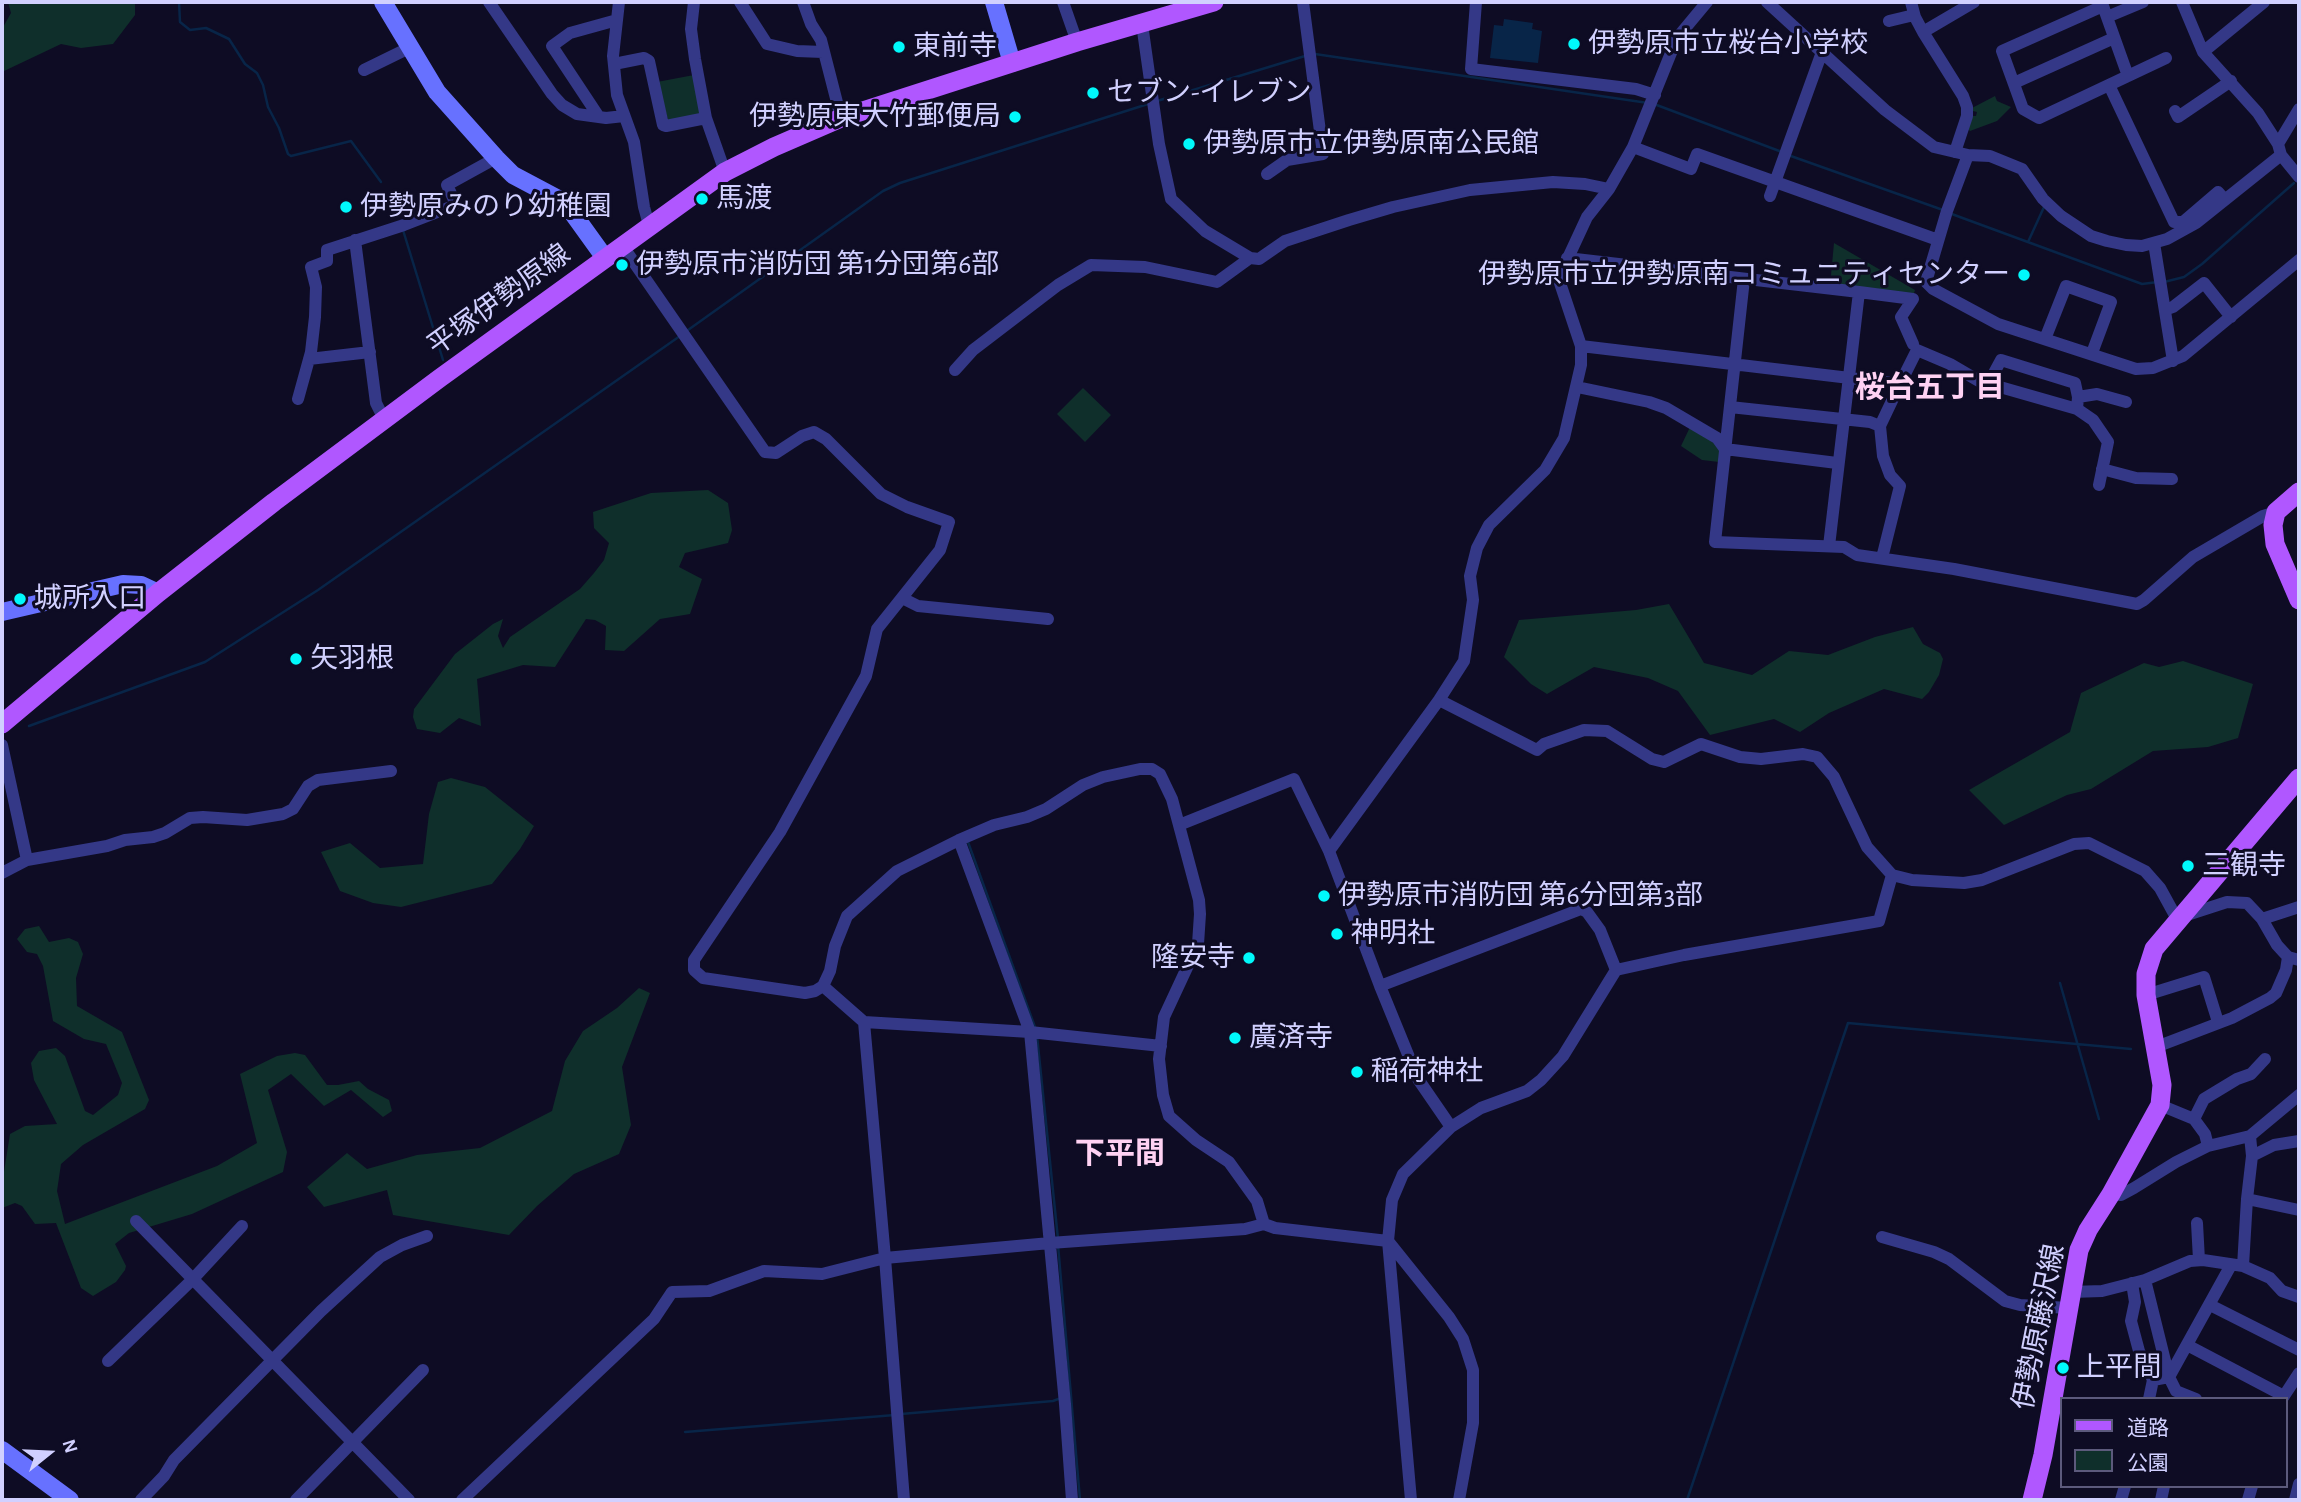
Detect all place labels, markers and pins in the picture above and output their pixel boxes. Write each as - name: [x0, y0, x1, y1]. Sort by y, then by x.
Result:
- place label: 伊勢原市立桜台小学校: [1588, 27, 1868, 61]
- place label: 東前寺: [913, 30, 997, 64]
- marker: 伊勢原市立桜台小学校: [1566, 36, 1582, 52]
- marker: 東前寺: [891, 39, 907, 55]
- place label: セブン-イレブン: [1107, 76, 1312, 110]
- marker: セブン-イレブン: [1085, 85, 1101, 101]
- place label: 伊勢原東大竹郵便局: [749, 100, 1001, 134]
- marker: 伊勢原東大竹郵便局: [1007, 109, 1023, 125]
- place label: 伊勢原市立伊勢原南公民館: [1203, 127, 1539, 161]
- marker: 伊勢原市立伊勢原南公民館: [1181, 136, 1197, 152]
- place label: 馬渡: [716, 182, 772, 216]
- place label: 伊勢原みのり幼稚園: [360, 190, 612, 224]
- marker: 馬渡: [694, 191, 710, 207]
- marker: 伊勢原みのり幼稚園: [338, 199, 354, 215]
- place label: 伊勢原市消防団 第1分団第6部: [636, 248, 999, 282]
- marker: 伊勢原市消防団 第1分団第6部: [614, 257, 630, 273]
- place label: 伊勢原市立伊勢原南コミュニティセンター: [1478, 258, 2010, 292]
- marker: 伊勢原市立伊勢原南コミュニティセンター: [2016, 267, 2032, 283]
- place label: 城所入口: [34, 582, 146, 616]
- marker: 城所入口: [12, 591, 28, 607]
- place label: 矢羽根: [310, 642, 394, 676]
- marker: 矢羽根: [288, 651, 304, 667]
- place label: 三観寺: [2202, 849, 2286, 883]
- marker: 三観寺: [2180, 858, 2196, 874]
- place label: 伊勢原市消防団 第6分団第3部: [1338, 879, 1703, 913]
- marker: 伊勢原市消防団 第6分団第3部: [1316, 888, 1332, 904]
- place label: 神明社: [1351, 917, 1435, 951]
- marker: 神明社: [1329, 926, 1345, 942]
- place label: 隆安寺: [1151, 941, 1235, 975]
- marker: 隆安寺: [1241, 950, 1257, 966]
- place label: 廣済寺: [1249, 1021, 1333, 1055]
- marker: 廣済寺: [1227, 1030, 1243, 1046]
- place label: 稲荷神社: [1371, 1055, 1483, 1089]
- marker: 稲荷神社: [1349, 1064, 1365, 1080]
- place label: 上平間: [2077, 1351, 2161, 1385]
- marker: 上平間: [2055, 1360, 2071, 1376]

